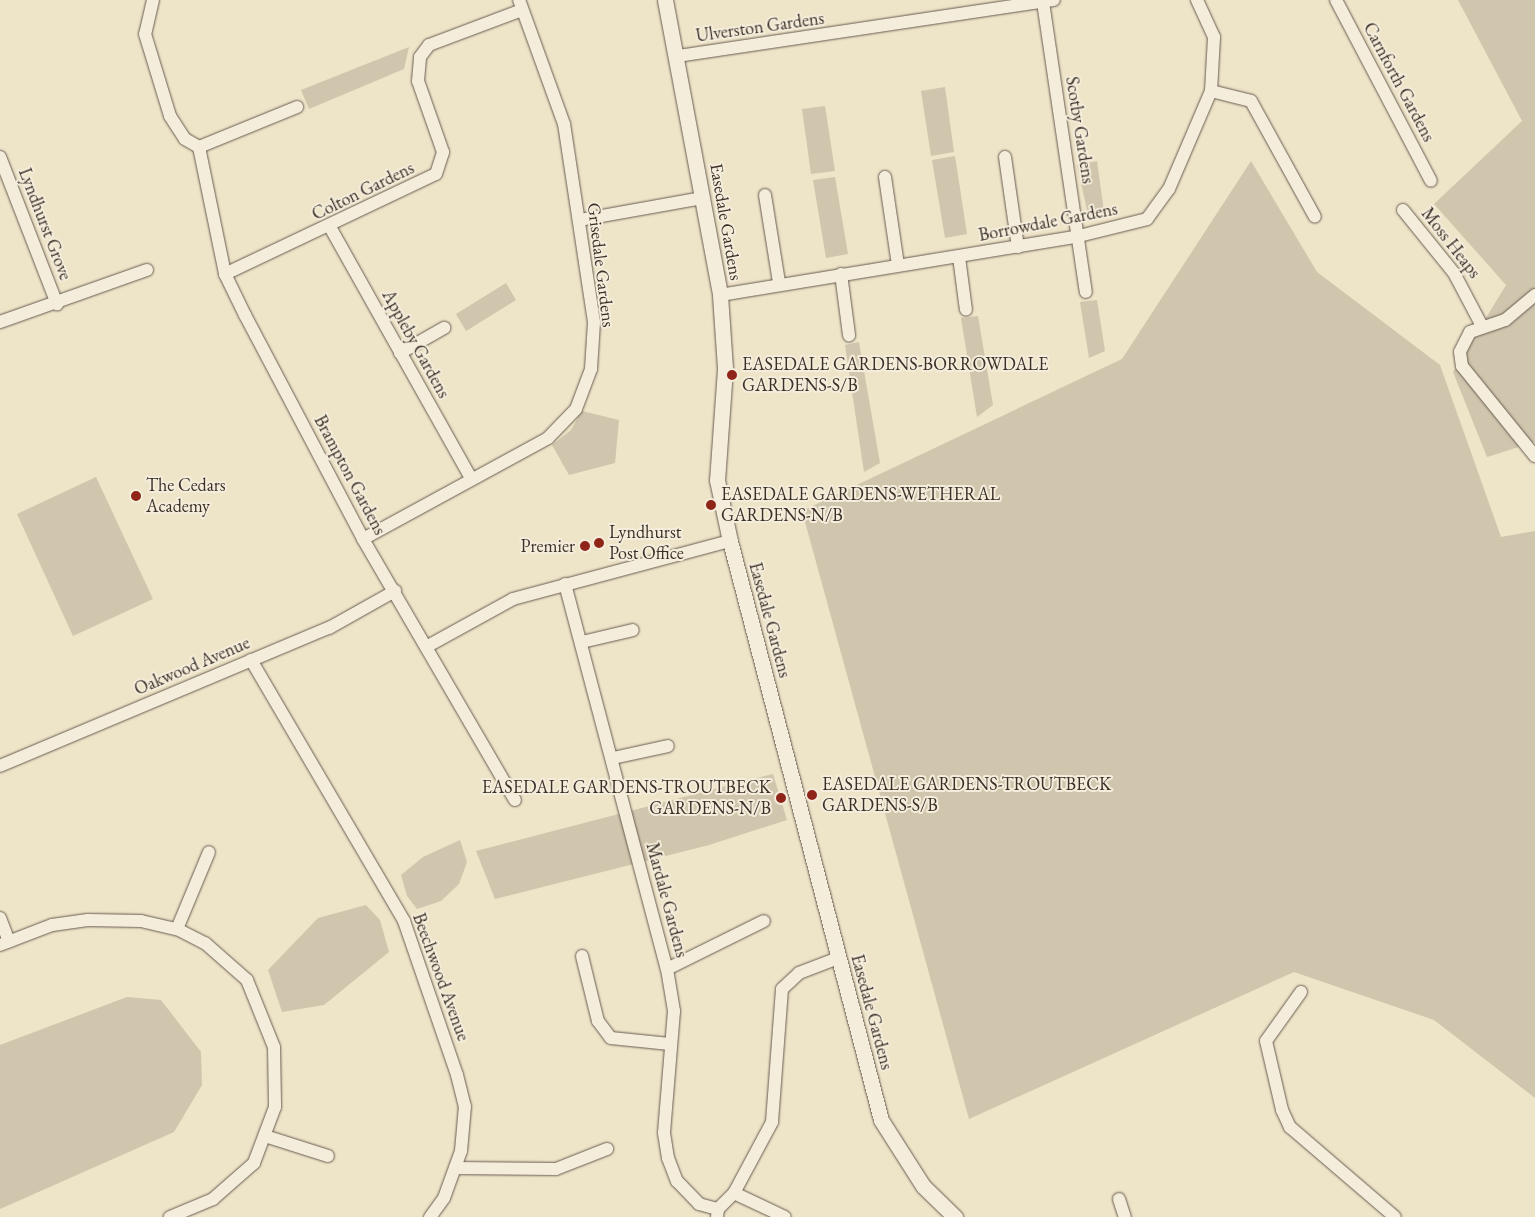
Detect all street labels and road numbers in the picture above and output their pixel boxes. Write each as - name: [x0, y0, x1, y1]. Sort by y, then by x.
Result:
- street label: Ulverston Gardens: [694, 7, 826, 47]
- street label: Carnforth Gardens: [1358, 19, 1440, 145]
- street label: Scotby Gardens: [1061, 75, 1099, 185]
- street label: Colton Gardens: [308, 157, 418, 225]
- street label: Easedale Gardens: [705, 162, 747, 282]
- street label: Lyndhurst Grove: [14, 165, 76, 283]
- street label: Borrowdale Gardens: [977, 198, 1119, 246]
- street label: Grisedale Gardens: [583, 202, 619, 328]
- street label: Moss Heaps: [1417, 203, 1485, 283]
- street label: Appleby Gardens: [377, 286, 455, 402]
- street label: Brampton Gardens: [309, 411, 391, 539]
- street label: Easedale Gardens: [744, 560, 796, 680]
- street label: Oakwood Avenue: [131, 632, 253, 700]
- street label: Mardale Gardens: [641, 840, 693, 960]
- street label: Beechwood Avenue: [408, 910, 474, 1044]
- street label: Easedale Gardens: [846, 952, 898, 1072]

